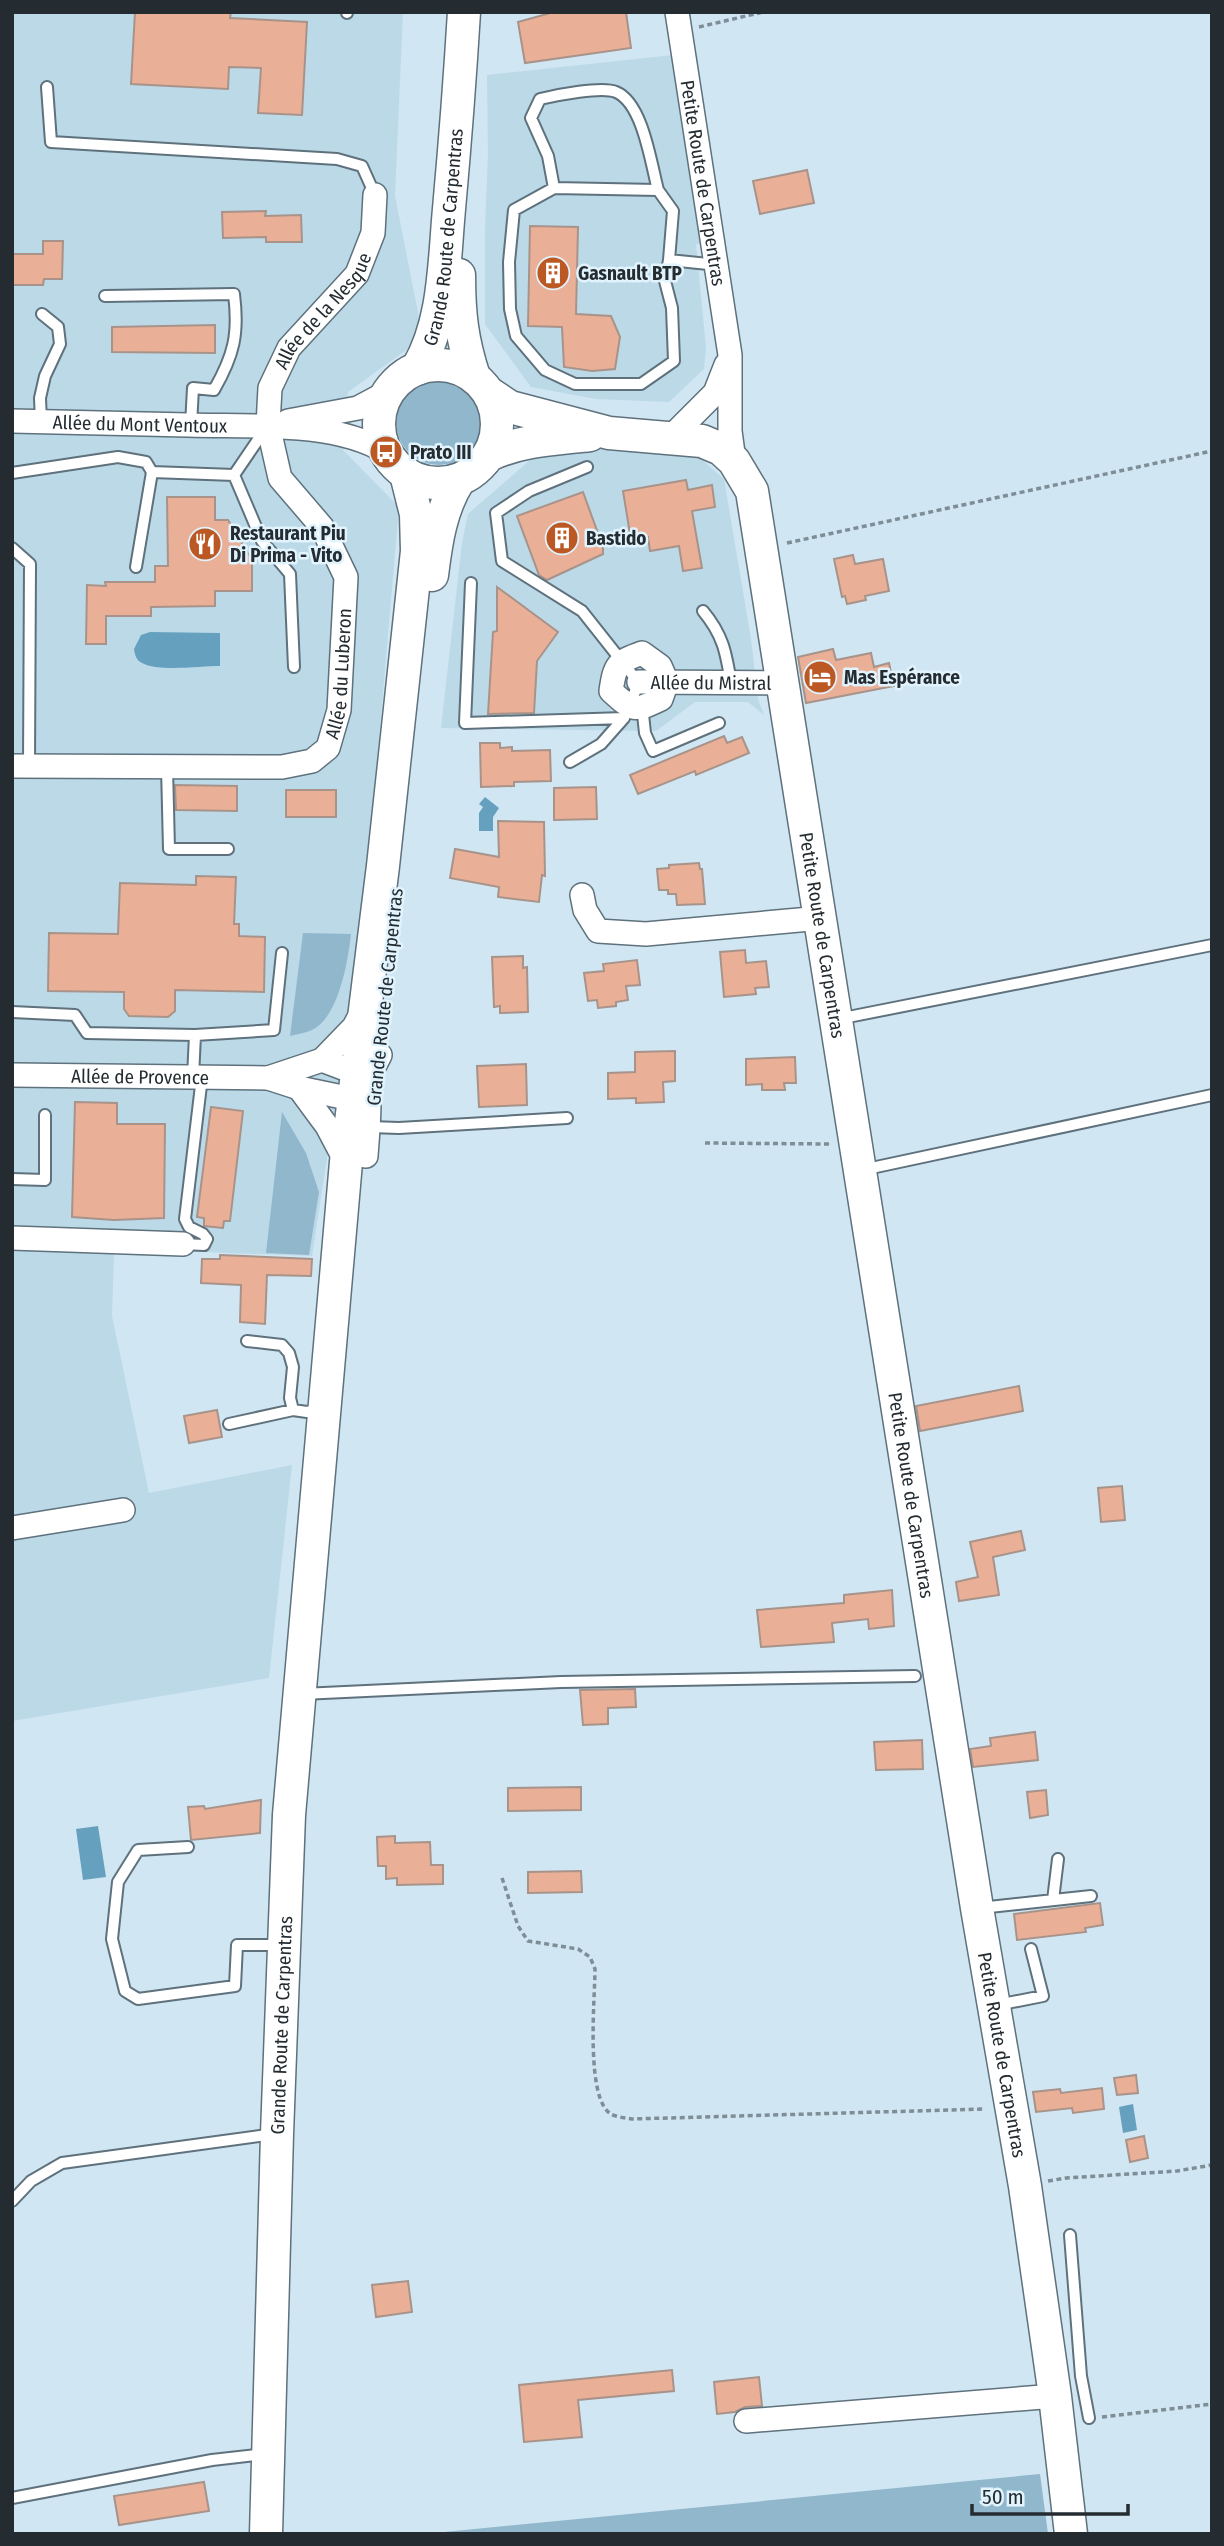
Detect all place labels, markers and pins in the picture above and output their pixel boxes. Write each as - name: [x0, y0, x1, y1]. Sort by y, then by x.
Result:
- building icon: Gasnault BTP: [534, 254, 572, 292]
- place label: Gasnault BTP: [578, 262, 683, 285]
- bus stop icon: Prato III: [367, 433, 405, 471]
- place label: Prato III: [410, 441, 472, 464]
- building icon: Bastido: [543, 519, 581, 557]
- place label: Restaurant Piu Di Prima - Vito: [230, 522, 346, 567]
- restaurant icon: Restaurant Piu Di Prima - Vito: [186, 525, 224, 563]
- place label: Bastido: [586, 527, 646, 550]
- hotel icon: Mas Espérance: [801, 658, 839, 696]
- place label: Mas Espérance: [844, 666, 960, 689]

